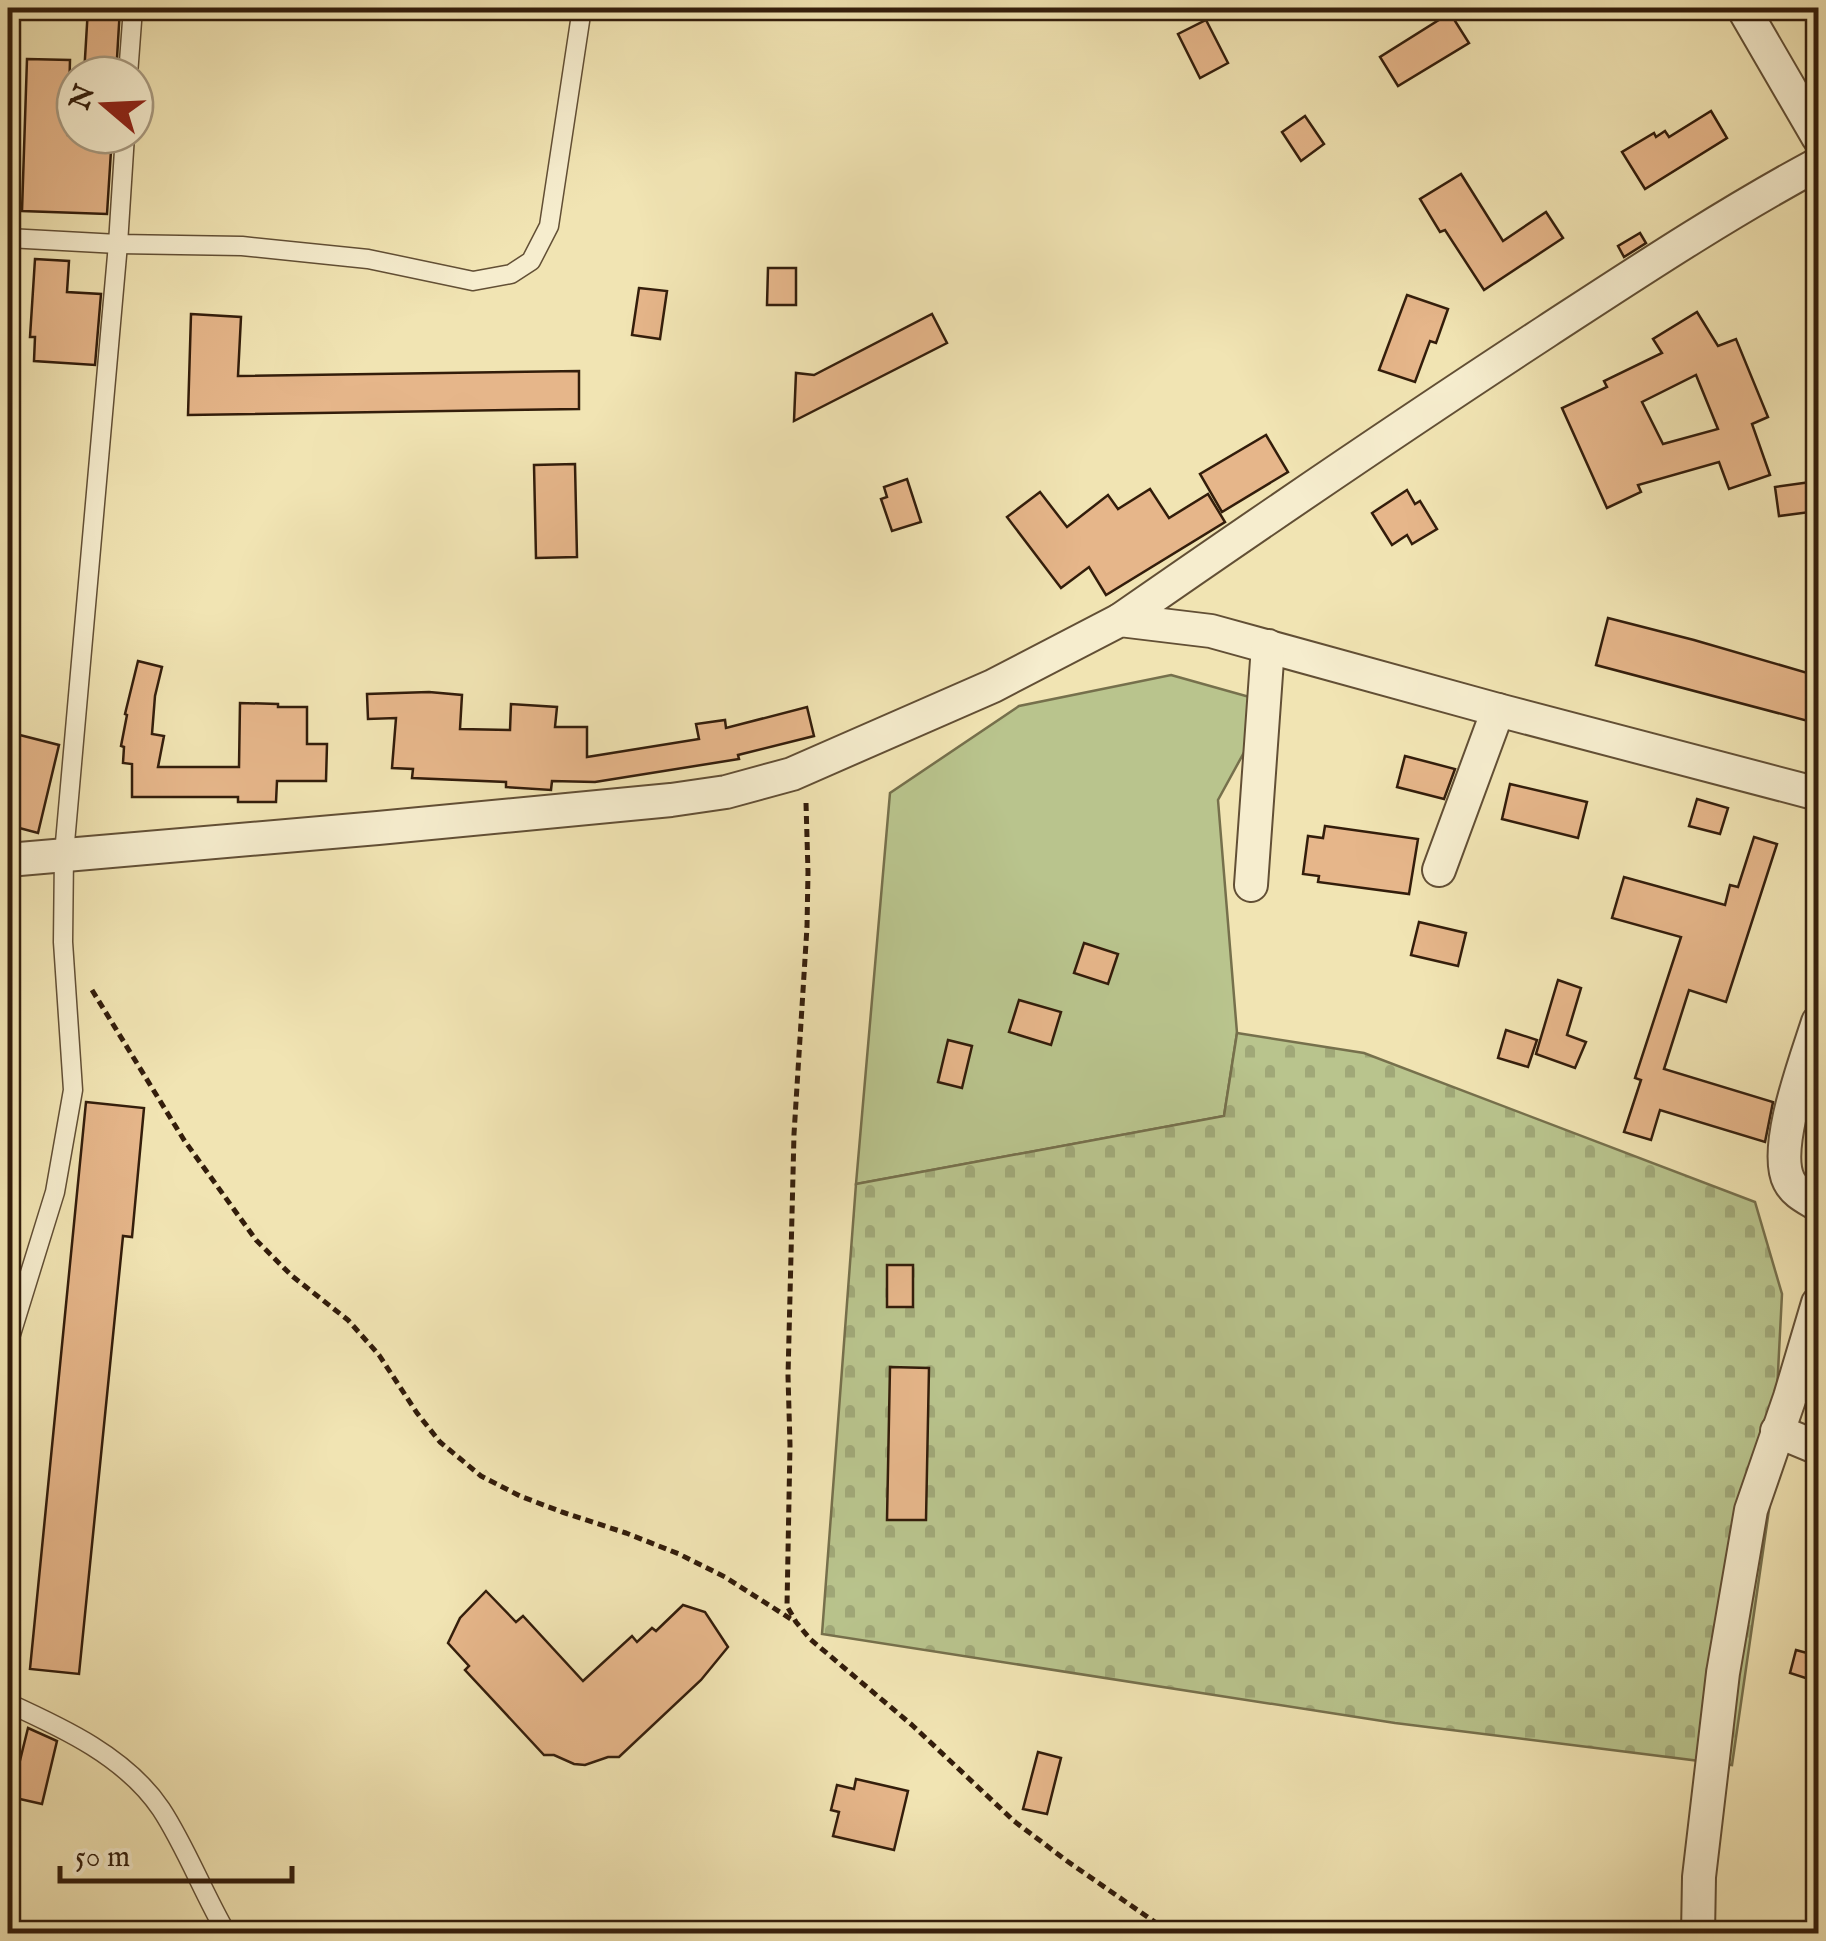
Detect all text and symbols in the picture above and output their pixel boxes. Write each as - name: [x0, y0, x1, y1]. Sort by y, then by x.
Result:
- north arrow: [55, 55, 155, 155]
- text: N: [63, 81, 104, 116]
- scale bar: [60, 1821, 292, 1883]
- text: 50 m: [75, 1839, 130, 1877]

